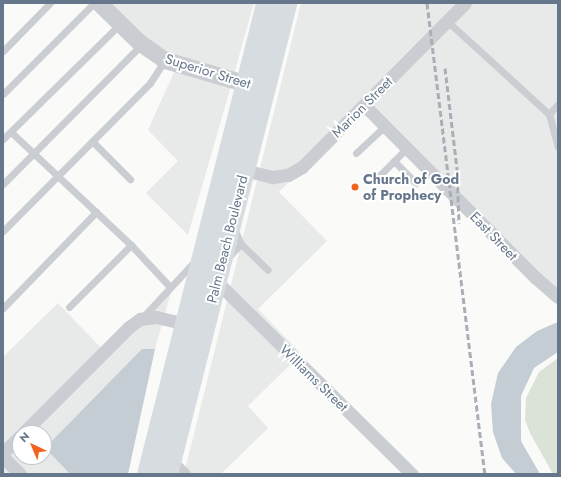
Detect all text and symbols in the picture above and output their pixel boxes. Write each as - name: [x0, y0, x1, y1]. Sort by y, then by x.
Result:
- street label: Superior Street: [163, 50, 253, 92]
- street label: Marion Street: [328, 73, 396, 141]
- place label: Church of God of Prophecy: [363, 171, 459, 204]
- street label: Palm Beach Boulevard: [203, 173, 251, 305]
- marker: Church of God of Prophecy: [350, 182, 360, 192]
- street label: East Street: [467, 208, 521, 264]
- street label: Williams Street: [276, 341, 352, 415]
- north arrow: [12, 425, 52, 465]
- text: N: [16, 428, 33, 446]

